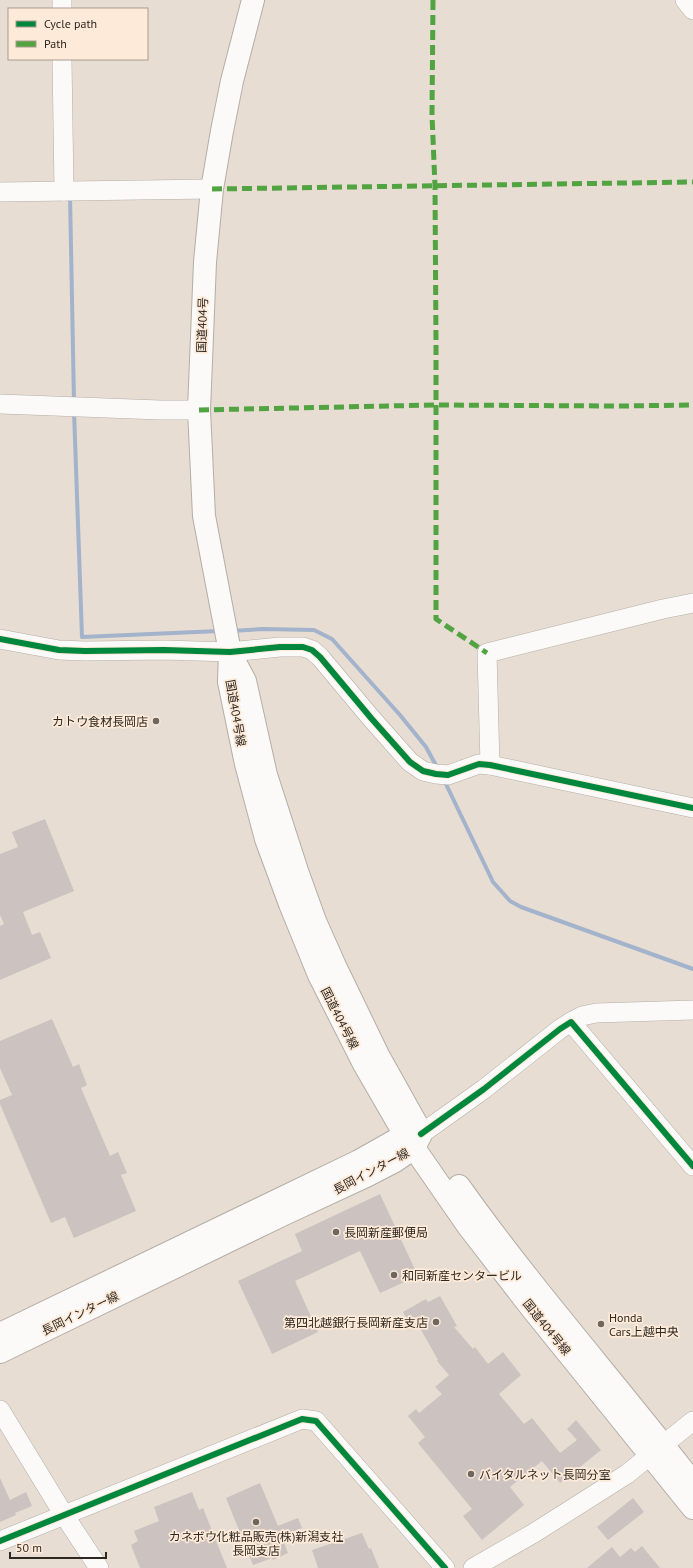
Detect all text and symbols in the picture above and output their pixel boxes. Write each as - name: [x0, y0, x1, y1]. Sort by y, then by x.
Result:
- legend: [8, 8, 148, 60]
- text: Cycle path: [44, 16, 97, 31]
- text: Path: [44, 36, 67, 51]
- street label: 国道404号: [194, 297, 210, 353]
- street label: 国道404号線: [223, 678, 249, 748]
- place label: カトウ食材長岡店: [52, 714, 148, 729]
- marker: カトウ食材長岡店: [151, 716, 161, 726]
- street label: 国道404号線: [318, 984, 362, 1052]
- street label: 長岡インター線: [330, 1145, 412, 1197]
- place label: 長岡新産郵便局: [344, 1225, 428, 1240]
- marker: 長岡新産郵便局: [331, 1227, 341, 1237]
- place label: 和同新産センタービル: [402, 1268, 522, 1283]
- marker: 和同新産センタービル: [389, 1270, 399, 1280]
- street label: 長岡インター線: [39, 1288, 121, 1338]
- street label: 国道404号線: [520, 1296, 574, 1358]
- place label: Honda Cars上越中央: [609, 1310, 679, 1339]
- place label: 第四北越銀行長岡新産支店: [284, 1315, 428, 1330]
- marker: 第四北越銀行長岡新産支店: [431, 1317, 441, 1327]
- marker: Honda Cars上越中央: [596, 1319, 606, 1329]
- place label: バイタルネット長岡分室: [479, 1467, 611, 1482]
- marker: バイタルネット長岡分室: [466, 1469, 476, 1479]
- marker: カネボウ化粧品販売(株)新潟支社 長岡支店: [251, 1517, 261, 1527]
- place label: カネボウ化粧品販売(株)新潟支社 長岡支店: [169, 1529, 343, 1558]
- scale bar: [10, 1534, 106, 1560]
- text: 50 m: [16, 1540, 42, 1555]

